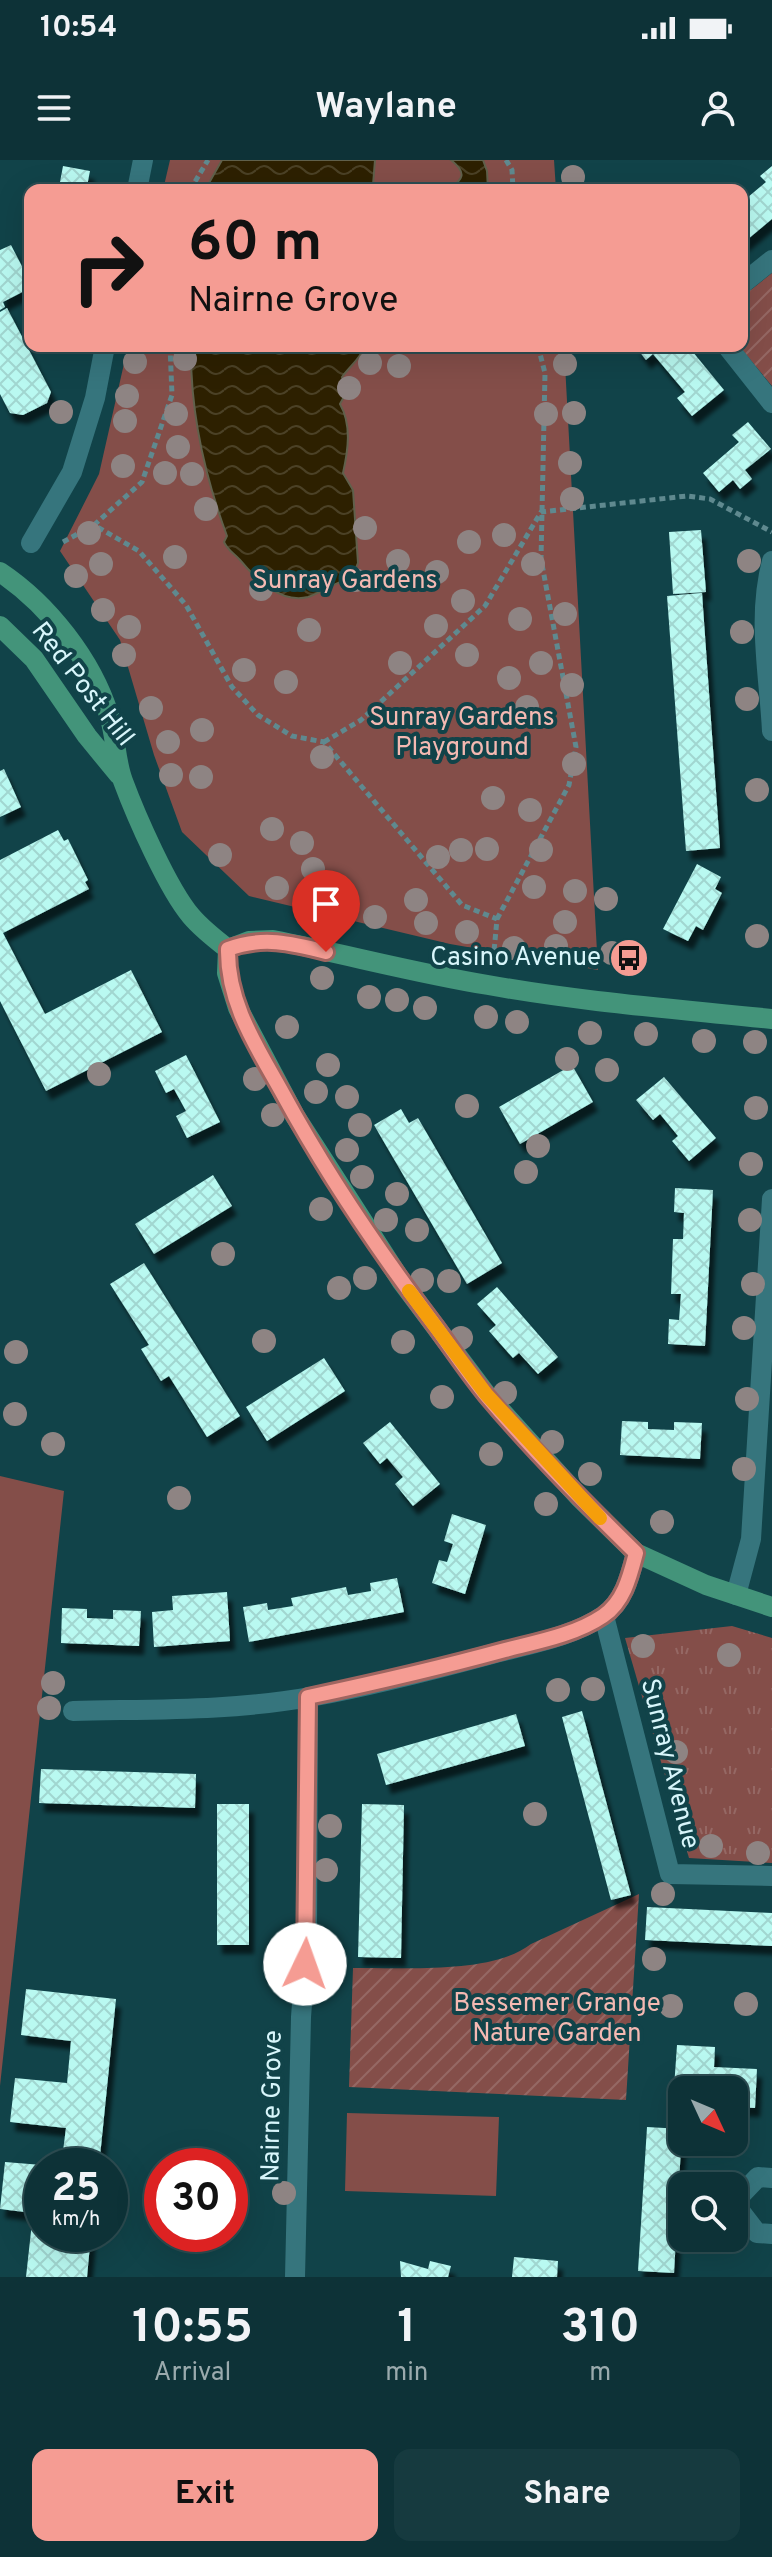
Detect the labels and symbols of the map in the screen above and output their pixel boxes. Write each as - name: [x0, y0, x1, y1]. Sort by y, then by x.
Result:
- park label: Sunray Gardens: [252, 565, 438, 598]
- street label: Red Post Hill: [23, 616, 141, 754]
- park label: Sunray Gardens Playground: [369, 702, 555, 765]
- pin: [292, 870, 360, 952]
- bus stop icon: Casino Avenue: [608, 937, 650, 979]
- place label: Casino Avenue: [430, 942, 601, 975]
- street label: Sunray Avenue: [632, 1675, 706, 1853]
- position arrow: [263, 1922, 347, 2006]
- park label: Bessemer Grange Nature Garden: [453, 1988, 661, 2051]
- street label: Nairne Grove: [255, 2030, 291, 2182]
- north arrow: [668, 2076, 748, 2156]
- speed limit sign: 30: [144, 2148, 248, 2252]

